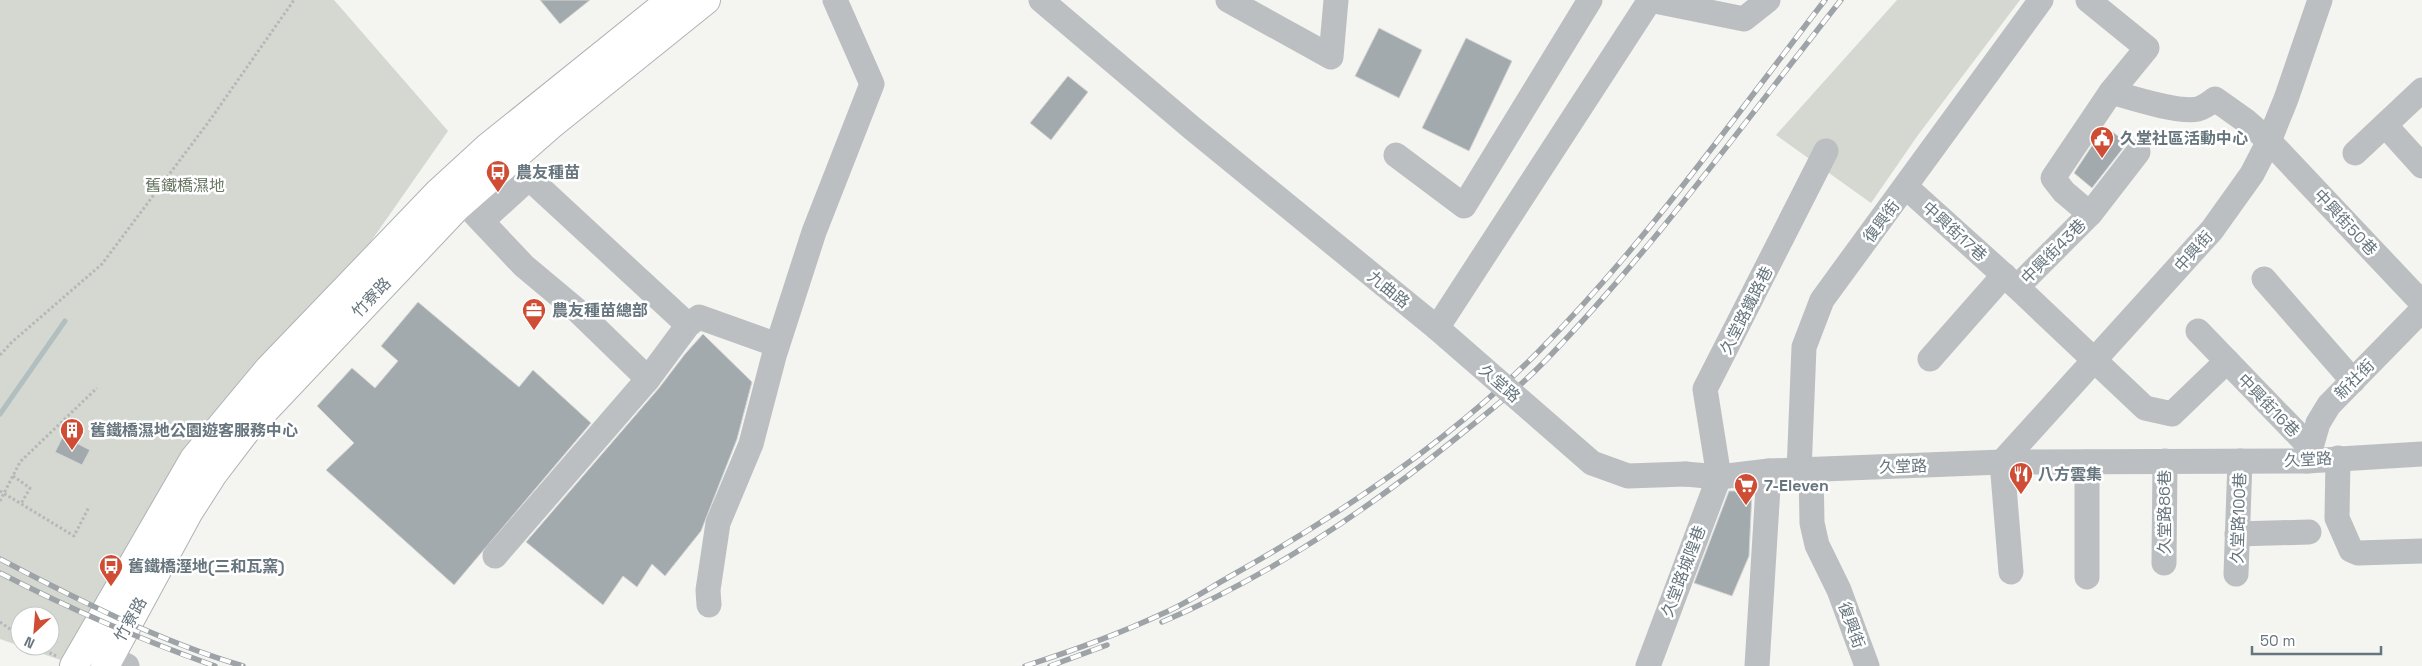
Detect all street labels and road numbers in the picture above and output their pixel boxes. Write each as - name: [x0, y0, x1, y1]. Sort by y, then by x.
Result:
- street label: 中興街50巷: [2309, 185, 2382, 260]
- street label: 復興街: [1859, 196, 1904, 247]
- street label: 中興街17巷: [1918, 197, 1991, 266]
- street label: 中興街43巷: [2016, 214, 2090, 288]
- street label: 中興街: [2170, 226, 2217, 276]
- street label: 久堂路鐵路巷: [1715, 263, 1778, 358]
- street label: 九曲路: [1363, 266, 1414, 313]
- street label: 竹寮路: [347, 273, 396, 322]
- street label: 新社街: [2330, 355, 2379, 404]
- street label: 久堂路: [1475, 360, 1525, 407]
- street label: 中興街16巷: [2233, 369, 2304, 442]
- street label: 久堂路: [2284, 448, 2333, 471]
- street label: 久堂路: [1879, 455, 1927, 478]
- street label: 久堂路86巷: [2154, 470, 2175, 554]
- street label: 久堂路100巷: [2226, 472, 2251, 564]
- street label: 久堂路城隍巷: [1656, 523, 1710, 620]
- street label: 竹寮路: [110, 593, 151, 645]
- street label: 復興街: [1833, 599, 1870, 651]

